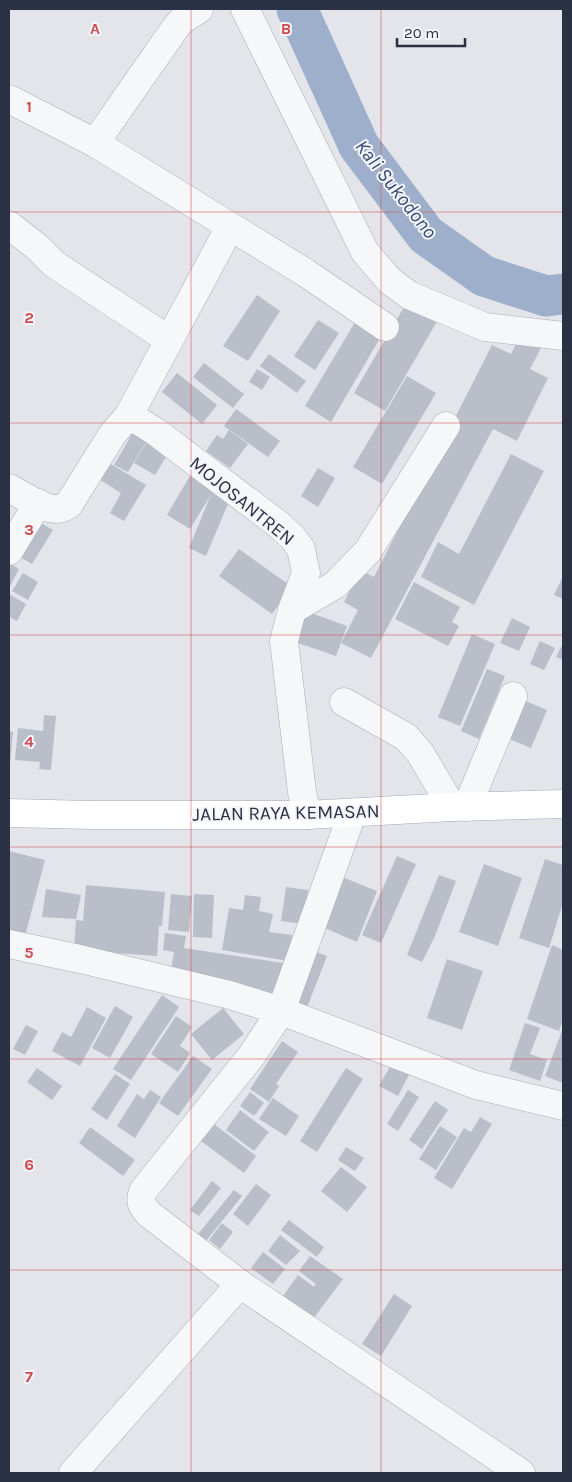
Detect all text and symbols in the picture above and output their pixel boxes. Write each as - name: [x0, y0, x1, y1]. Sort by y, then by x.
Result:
- scale bar: [397, 15, 464, 47]
- text: A: [90, 19, 100, 38]
- text: B: [281, 19, 291, 38]
- text: 20 m: [404, 24, 439, 42]
- text: 1: [26, 97, 32, 116]
- water label: Kali Sukodono: [350, 135, 442, 243]
- text: 2: [24, 308, 34, 327]
- street label: MOJOSANTREN: [185, 452, 299, 550]
- text: 3: [24, 520, 34, 539]
- text: 4: [24, 732, 34, 751]
- street label: JALAN RAYA KEMASAN: [192, 800, 380, 826]
- text: 5: [24, 943, 34, 962]
- text: 6: [24, 1155, 34, 1174]
- text: 7: [25, 1367, 33, 1386]

